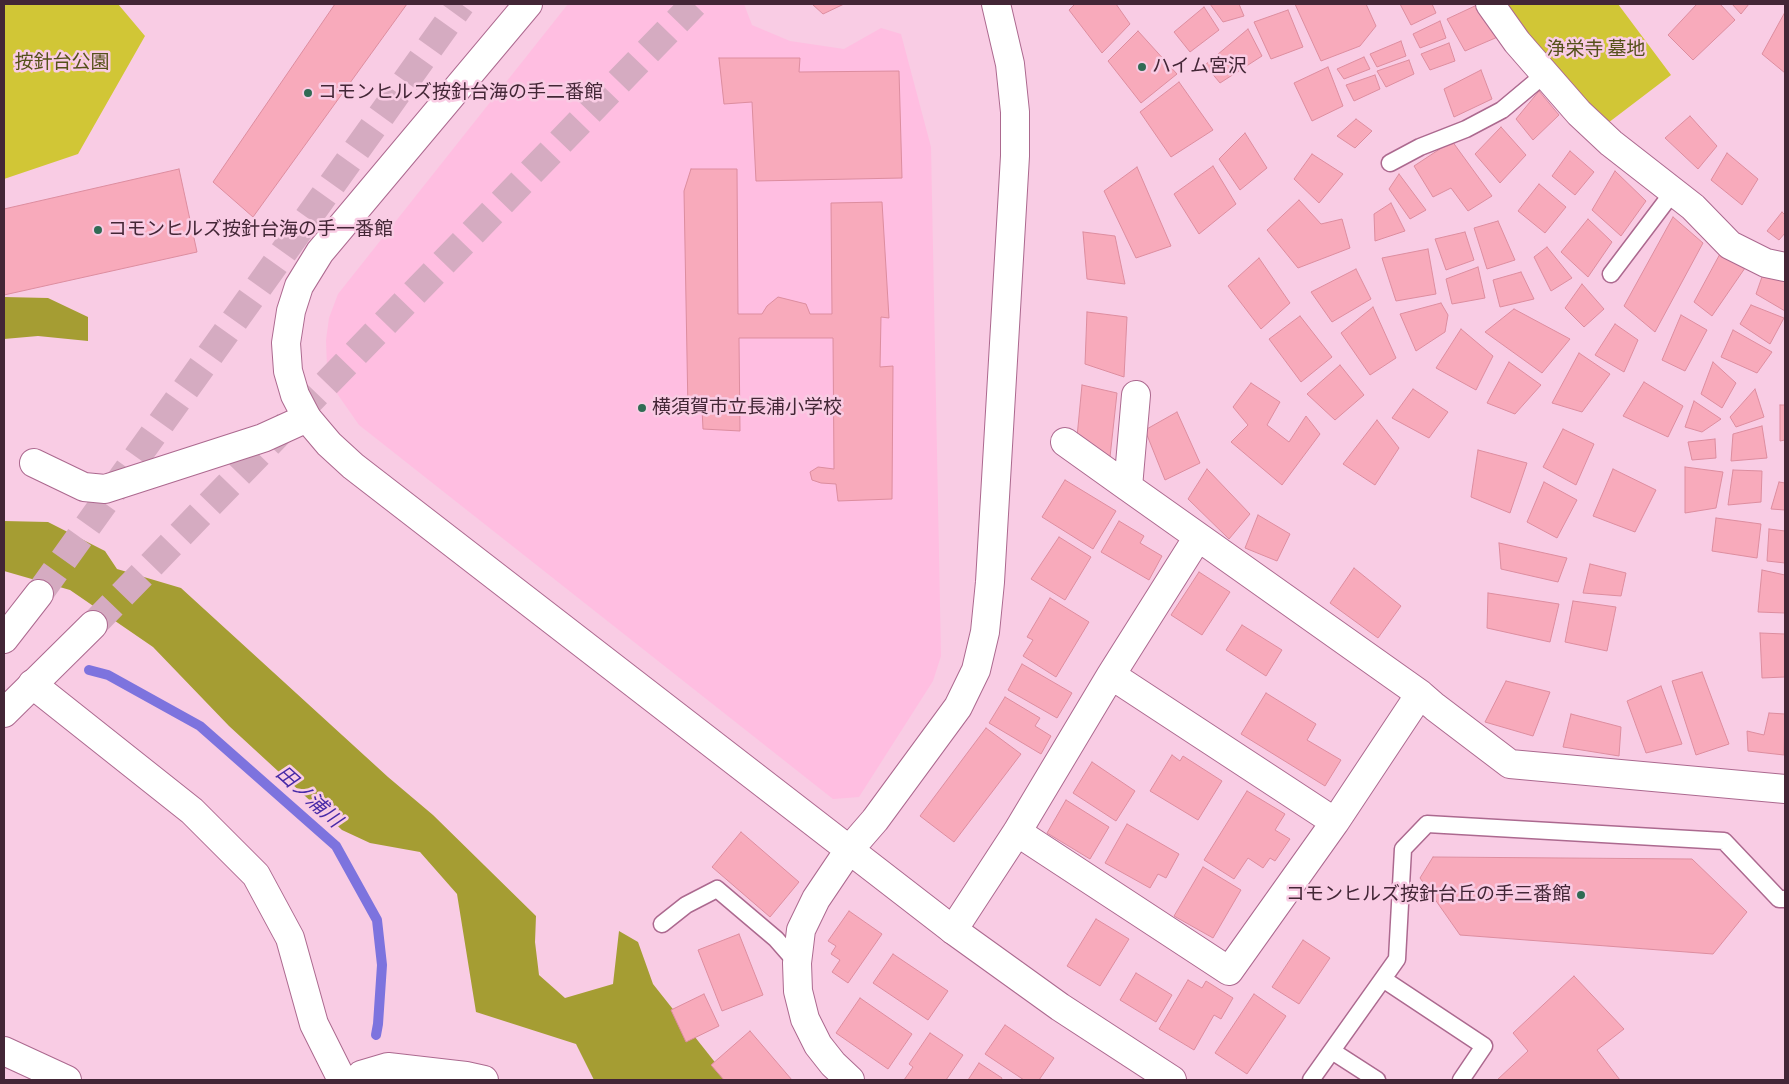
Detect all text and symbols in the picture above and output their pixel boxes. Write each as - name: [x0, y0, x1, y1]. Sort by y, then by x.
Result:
- park label: 浄栄寺 墓地: [1546, 39, 1646, 61]
- park label: 按針台公園: [15, 52, 109, 74]
- place label: ハイム宮沢: [1152, 56, 1247, 78]
- marker: ハイム宮沢: [1136, 61, 1148, 73]
- place label: コモンヒルズ按針台海の手二番館: [318, 82, 603, 104]
- marker: コモンヒルズ按針台海の手二番館: [302, 87, 314, 99]
- place label: コモンヒルズ按針台海の手一番館: [108, 219, 393, 241]
- marker: コモンヒルズ按針台海の手一番館: [92, 224, 104, 236]
- place label: 横須賀市立長浦小学校: [652, 397, 842, 419]
- marker: 横須賀市立長浦小学校: [636, 402, 648, 414]
- water label: 田ノ浦川: [270, 762, 346, 834]
- place label: コモンヒルズ按針台丘の手三番館: [1286, 884, 1571, 906]
- marker: コモンヒルズ按針台丘の手三番館: [1575, 889, 1587, 901]

